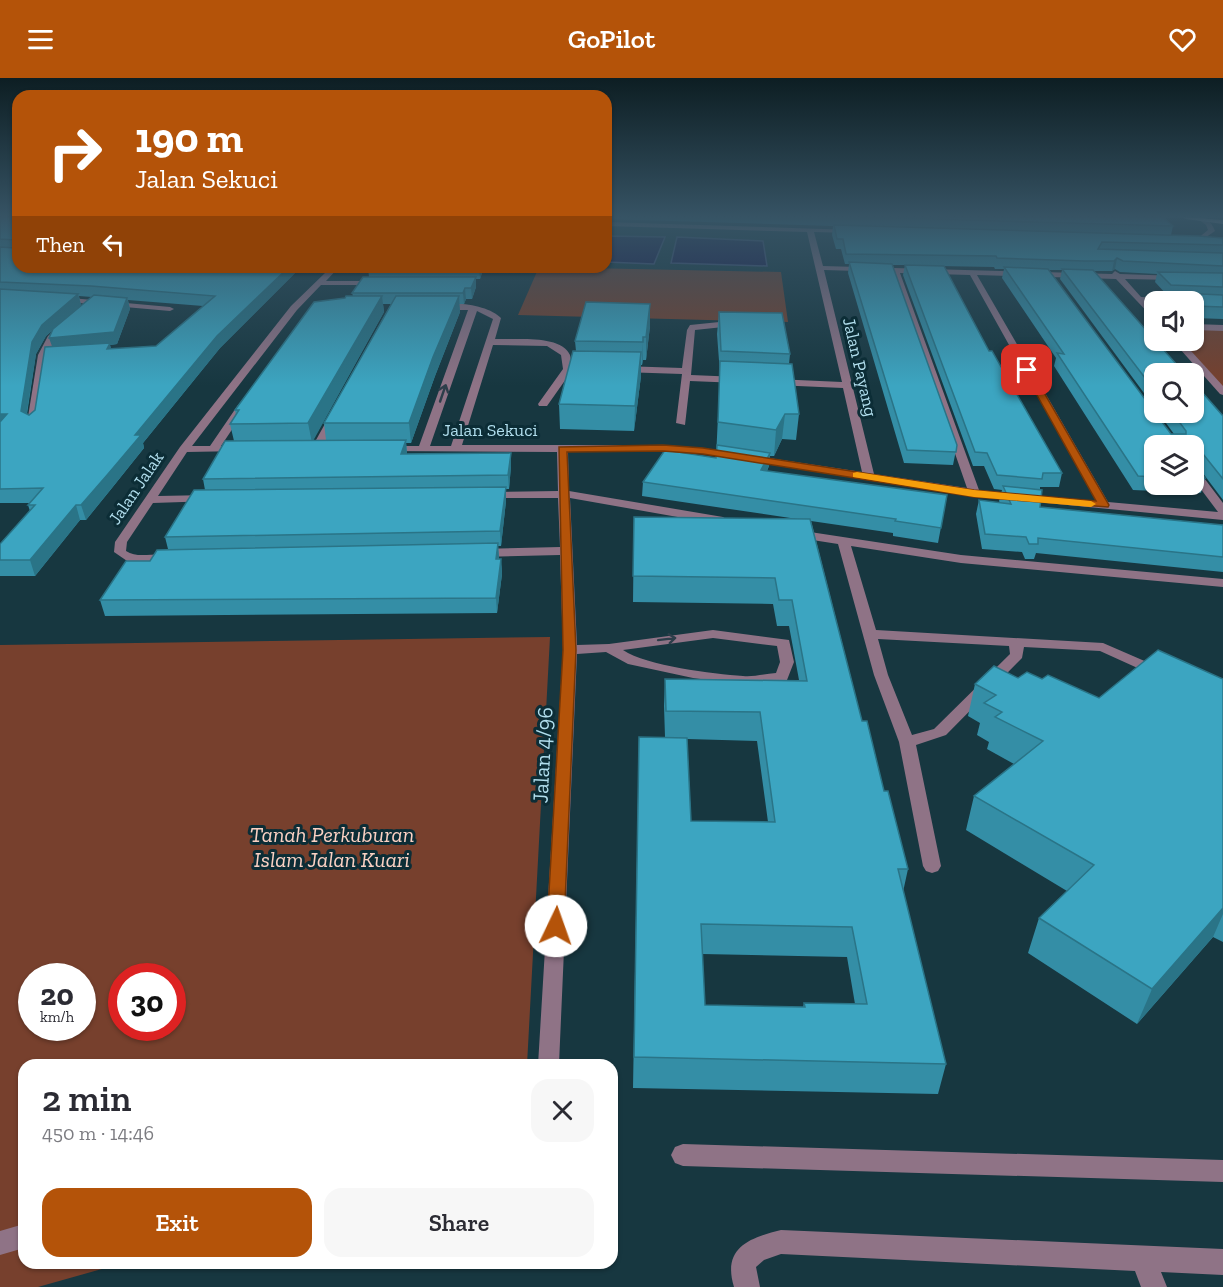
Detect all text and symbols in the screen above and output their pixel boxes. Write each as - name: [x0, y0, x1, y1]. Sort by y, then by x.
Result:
- icon: menu: [24, 23, 57, 56]
- text: GoPilot: [568, 23, 655, 55]
- icon: heart: [1166, 23, 1199, 56]
- text: 190 m: [135, 112, 243, 163]
- icon: right: [36, 114, 114, 192]
- text: Jalan Sekuci: [135, 163, 278, 195]
- icon: left: [97, 228, 130, 261]
- text: Then: [36, 231, 85, 258]
- map controls: [1144, 291, 1204, 495]
- button: sound: [1144, 291, 1204, 351]
- street label: Jalan Payang: [838, 315, 882, 419]
- pin: [1001, 344, 1052, 395]
- icon: arrive: [1010, 353, 1043, 386]
- button: search: [1144, 363, 1204, 423]
- one-way arrow: [438, 384, 449, 403]
- street label: Jalan Sekuci: [442, 419, 538, 441]
- button: layers: [1144, 435, 1204, 495]
- street label: Jalan Jalak: [104, 447, 169, 529]
- one-way arrow: [656, 633, 676, 644]
- street label: Jalan 4/96: [526, 706, 559, 804]
- park label: Tanah Perkuburan Islam Jalan Kuari: [250, 821, 414, 873]
- position arrow: [524, 894, 588, 958]
- speed limit sign: 30: [108, 963, 186, 1041]
- text: 20: [40, 977, 74, 1013]
- text: km/h: [40, 1008, 74, 1026]
- text: 2 min: [42, 1077, 131, 1120]
- button: close: [531, 1079, 594, 1142]
- text: 450 m · 14:46: [42, 1121, 154, 1145]
- button: Exit: [42, 1188, 312, 1257]
- button: Share: [324, 1188, 594, 1257]

